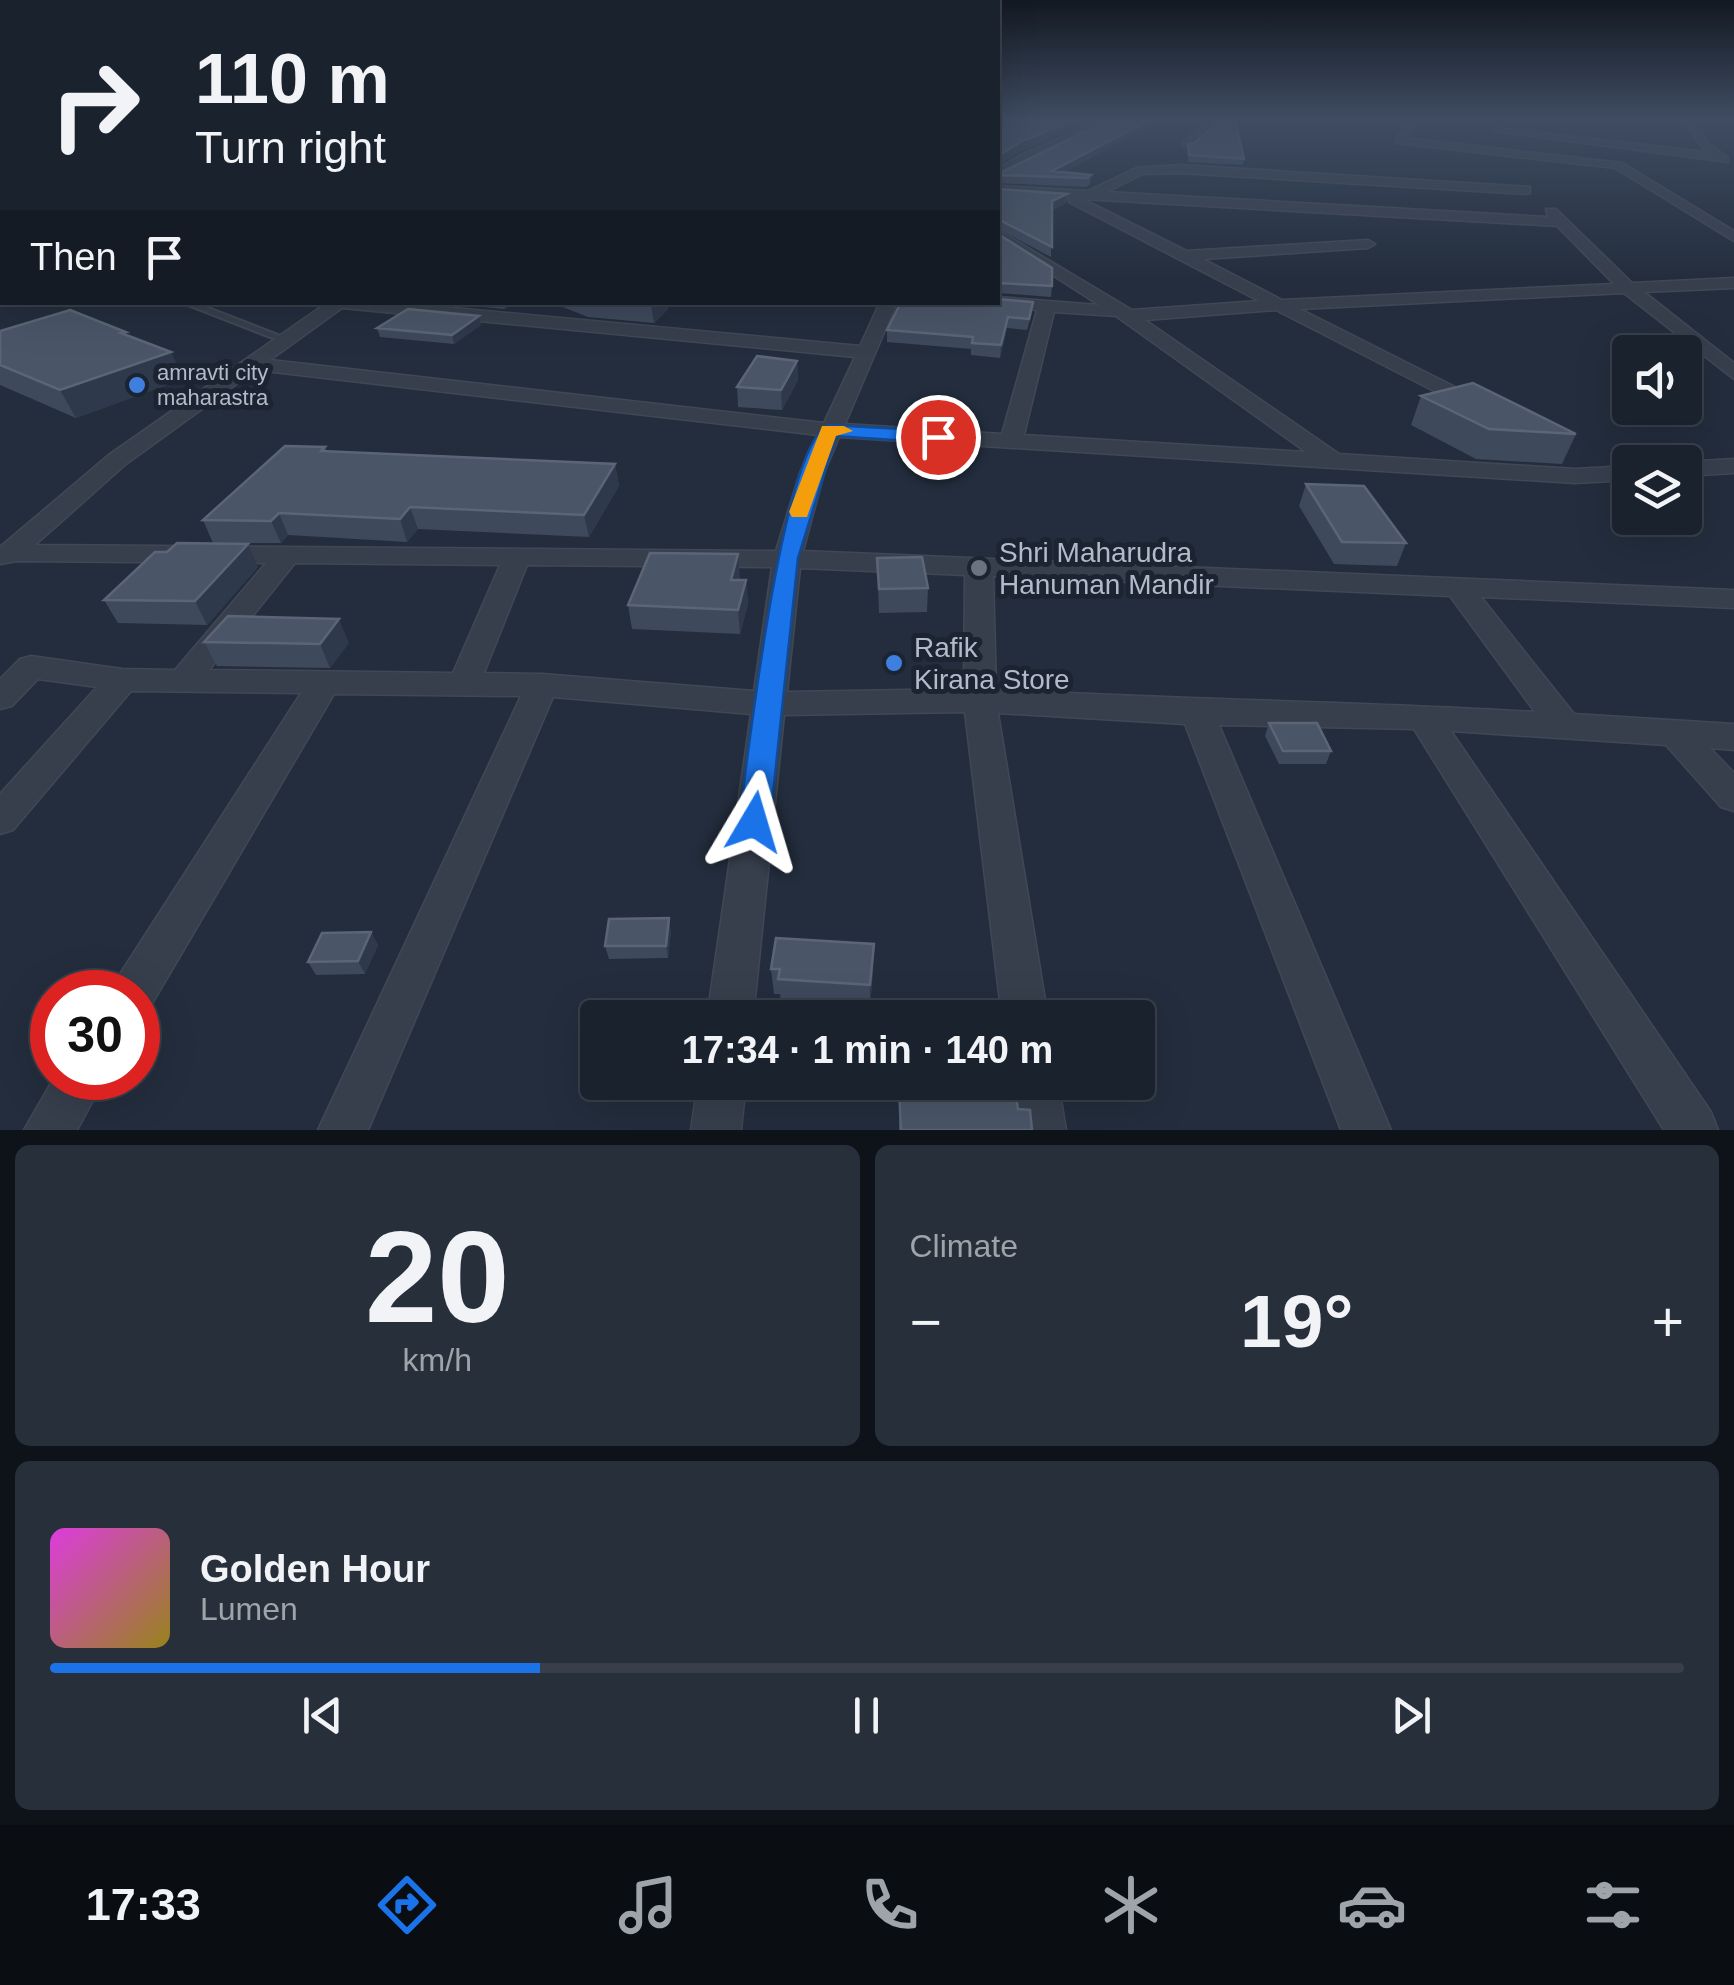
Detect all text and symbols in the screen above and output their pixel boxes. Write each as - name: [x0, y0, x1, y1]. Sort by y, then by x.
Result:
- icon: right: [30, 40, 160, 170]
- text: 110 m: [195, 40, 390, 118]
- text: Turn right: [195, 122, 386, 173]
- icon: arrive: [137, 230, 192, 285]
- text: Then: [30, 236, 117, 278]
- map controls: [1612, 335, 1702, 535]
- button: sound: [1612, 335, 1702, 425]
- place label: amravti city maharastra: [157, 360, 269, 410]
- marker: amravti city maharastra: [126, 374, 148, 396]
- pin: [896, 395, 981, 480]
- icon: arrive: [911, 410, 966, 465]
- button: layers: [1612, 445, 1702, 535]
- place label: Shri Maharudra Hanuman Mandir: [999, 537, 1214, 600]
- marker: Shri Maharudra Hanuman Mandir: [968, 557, 990, 579]
- place label: Rafik Kirana Store: [914, 632, 1070, 695]
- marker: Rafik Kirana Store: [883, 652, 905, 674]
- position arrow: [702, 770, 806, 874]
- speed limit sign: 30: [30, 970, 160, 1100]
- text: 17:34 · 1 min · 140 m: [682, 1029, 1053, 1071]
- text: 20: [365, 1204, 510, 1350]
- text: Climate: [910, 1228, 1018, 1264]
- text: 19°: [1240, 1279, 1353, 1363]
- text: −: [910, 1291, 942, 1353]
- text: +: [1652, 1291, 1684, 1353]
- text: km/h: [403, 1342, 472, 1378]
- text: Golden Hour: [200, 1548, 430, 1590]
- text: Lumen: [200, 1591, 298, 1627]
- icon: previous: [295, 1688, 350, 1743]
- icon: pause: [839, 1688, 894, 1743]
- icon: next: [1384, 1688, 1439, 1743]
- icon: directions: [372, 1870, 442, 1940]
- icon: music: [613, 1870, 683, 1940]
- icon: phone: [855, 1870, 925, 1940]
- icon: climate: [1096, 1870, 1166, 1940]
- icon: car: [1337, 1870, 1407, 1940]
- icon: filters: [1578, 1870, 1648, 1940]
- text: 17:33: [86, 1879, 201, 1930]

